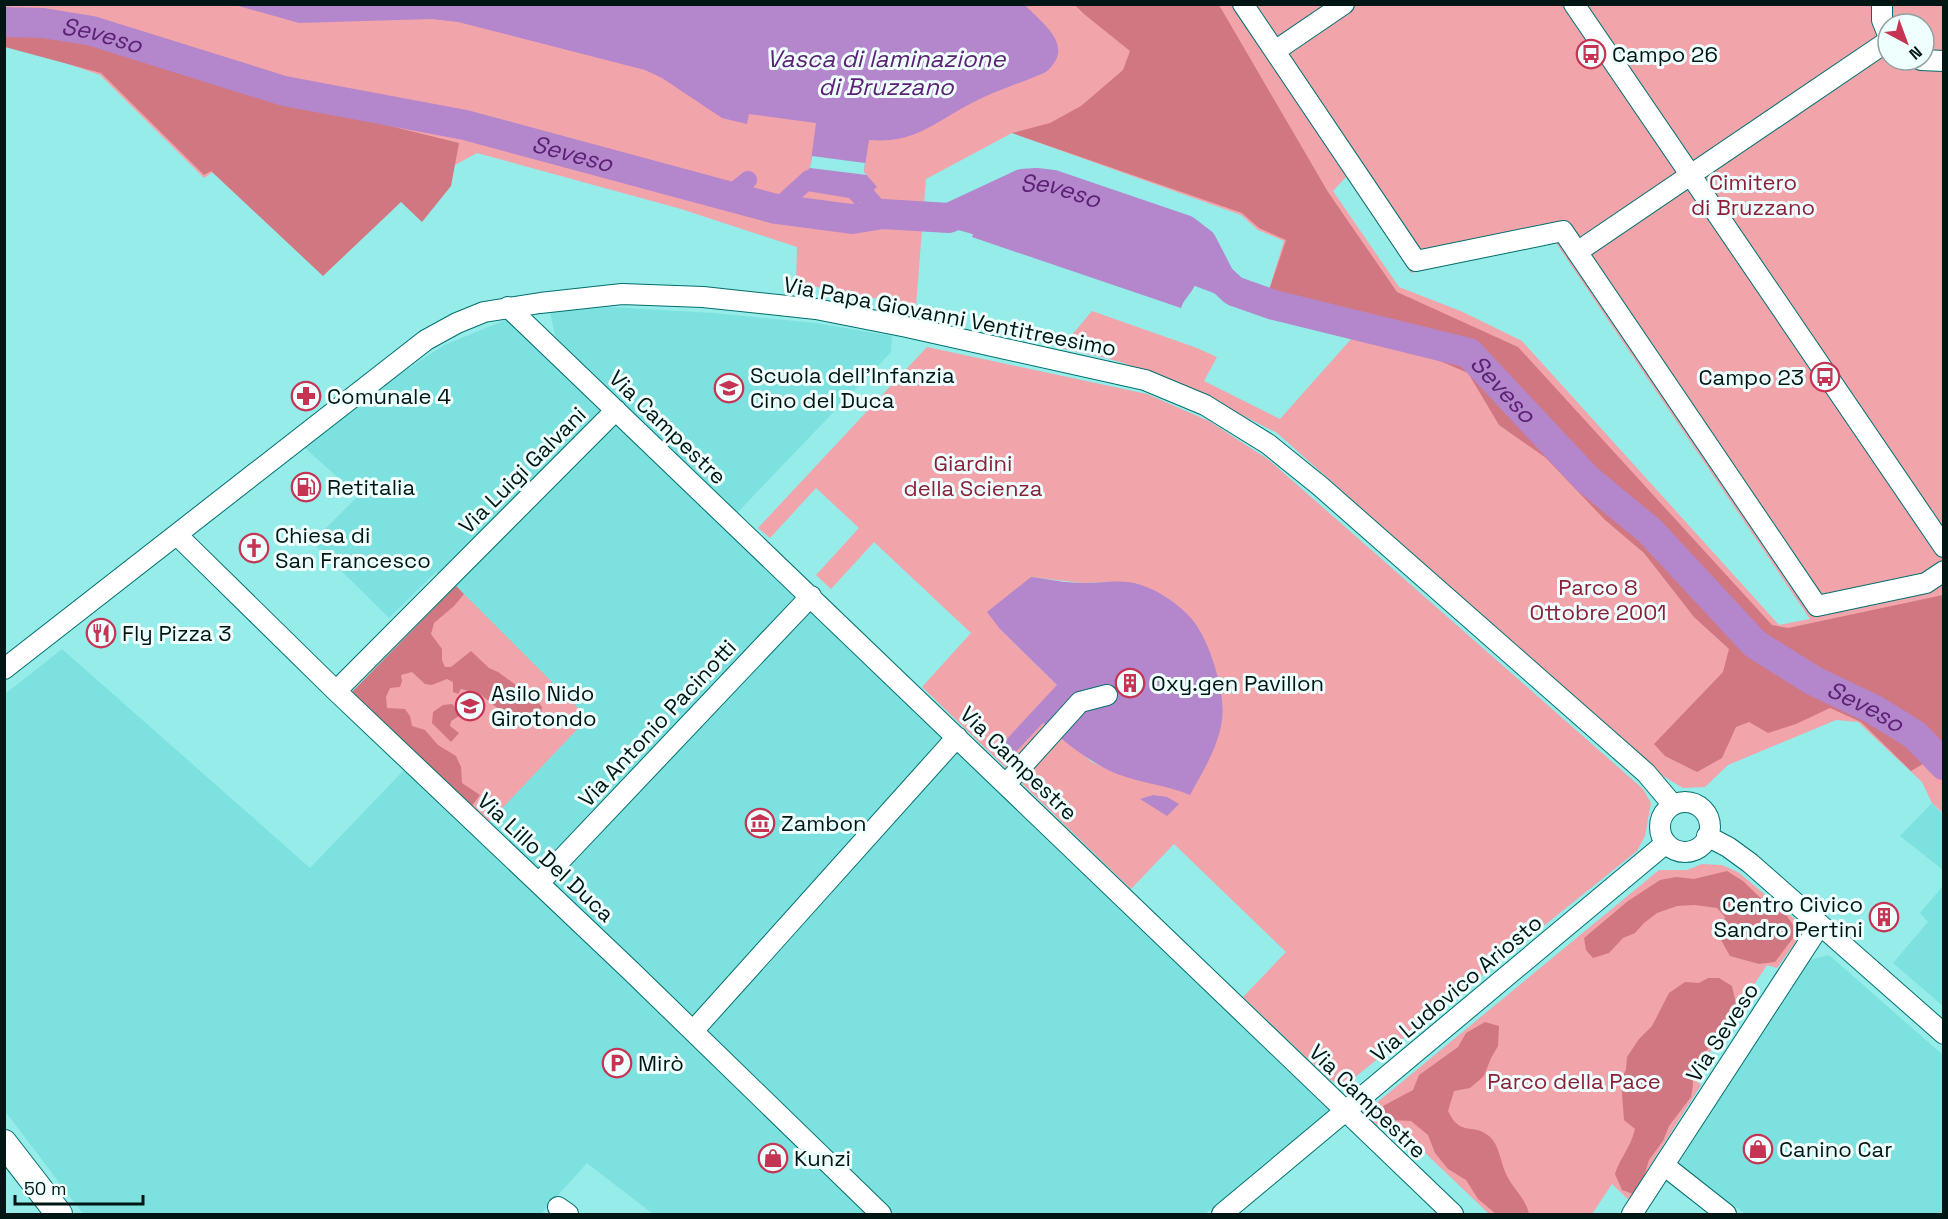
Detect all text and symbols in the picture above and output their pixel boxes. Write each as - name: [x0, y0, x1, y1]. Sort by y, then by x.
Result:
- water label: Seveso: [59, 10, 147, 61]
- north arrow: [1876, 12, 1936, 72]
- bus stop icon: Campo 26: [1575, 38, 1607, 70]
- place label: Campo 26: [1612, 40, 1718, 68]
- text: N: [1905, 41, 1926, 64]
- water label: Vasca di laminazione di Bruzzano: [766, 43, 1006, 102]
- water label: Seveso: [528, 128, 617, 180]
- water label: Seveso: [1019, 167, 1106, 215]
- park label: Cimitero di Bruzzano: [1691, 168, 1815, 221]
- street label: Via Papa Giovanni Ventitreesimo: [781, 270, 1119, 362]
- water label: Seveso: [1464, 348, 1544, 430]
- place label: Scuola dell'Infanzia Cino del Duca: [750, 361, 955, 414]
- bus stop icon: Campo 23: [1809, 361, 1841, 393]
- place label: Campo 23: [1698, 363, 1804, 391]
- street label: Via Campestre: [603, 364, 733, 490]
- school or university icon: Scuola dell'Infanzia Cino del Duca: [713, 372, 745, 404]
- pharmacy icon: Comunale 4: [290, 380, 322, 412]
- place label: Comunale 4: [327, 382, 451, 410]
- street label: Via Luigi Galvani: [452, 400, 592, 540]
- park label: Giardini della Scienza: [904, 449, 1043, 502]
- fuel station icon: Retitalia: [290, 471, 322, 503]
- place label: Retitalia: [327, 473, 415, 501]
- place label: Chiesa di San Francesco: [275, 521, 431, 574]
- church icon: Chiesa di San Francesco: [238, 532, 270, 564]
- park label: Parco 8 Ottobre 2001: [1530, 573, 1666, 626]
- restaurant icon: Fly Pizza 3: [85, 617, 117, 649]
- place label: Fly Pizza 3: [122, 619, 231, 647]
- street label: Via Antonio Pacinotti: [572, 633, 742, 813]
- building icon: Oxy.gen Pavillon: [1114, 667, 1146, 699]
- place label: Oxy.gen Pavillon: [1151, 669, 1324, 697]
- water label: Seveso: [1822, 673, 1911, 740]
- place label: Asilo Nido Girotondo: [491, 679, 597, 732]
- school or university icon: Asilo Nido Girotondo: [454, 690, 486, 722]
- street label: Via Campestre: [954, 700, 1084, 826]
- street label: Via Lillo Del Duca: [472, 786, 621, 928]
- museum icon: Zambon: [744, 807, 776, 839]
- place label: Zambon: [781, 809, 867, 837]
- place label: Centro Civico Sandro Pertini: [1713, 890, 1863, 943]
- building icon: Centro Civico Sandro Pertini: [1868, 901, 1900, 933]
- street label: Via Ludovico Ariosto: [1365, 908, 1547, 1068]
- street label: Via Seveso: [1679, 977, 1765, 1087]
- street label: Via Campestre: [1303, 1038, 1433, 1164]
- parking icon: Mirò: [601, 1047, 633, 1079]
- place label: Mirò: [638, 1049, 684, 1077]
- park label: Parco della Pace: [1487, 1067, 1661, 1095]
- shop icon: Canino Car: [1742, 1133, 1774, 1165]
- place label: Canino Car: [1779, 1135, 1892, 1163]
- shop icon: Kunzi: [757, 1142, 789, 1174]
- place label: Kunzi: [794, 1144, 851, 1172]
- scale bar: [15, 1168, 142, 1206]
- text: 50 m: [24, 1177, 66, 1200]

